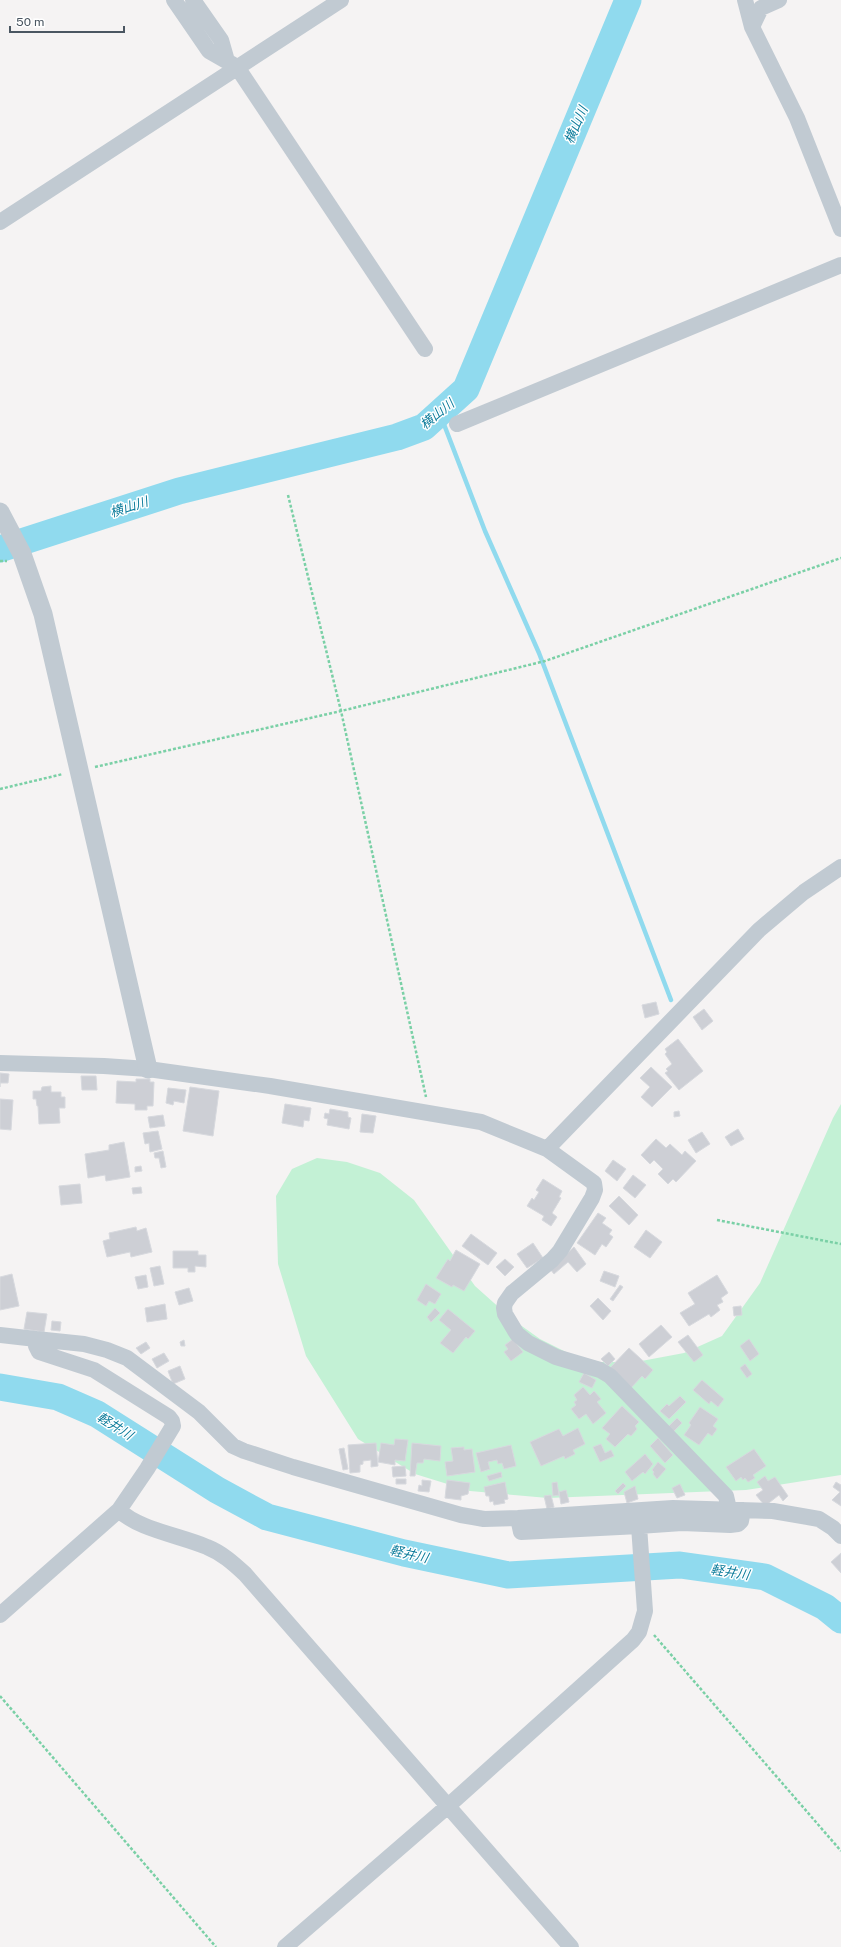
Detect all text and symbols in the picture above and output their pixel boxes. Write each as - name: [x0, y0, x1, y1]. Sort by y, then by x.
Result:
- scale bar: [10, 8, 124, 34]
- text: 50 m: [16, 15, 44, 29]
- water label: 横山川: [561, 102, 591, 146]
- water label: 横山川: [417, 395, 458, 432]
- water label: 横山川: [108, 493, 152, 520]
- water label: 軽井川: [94, 1409, 137, 1444]
- water label: 軽井川: [388, 1542, 432, 1566]
- water label: 軽井川: [710, 1562, 752, 1583]

